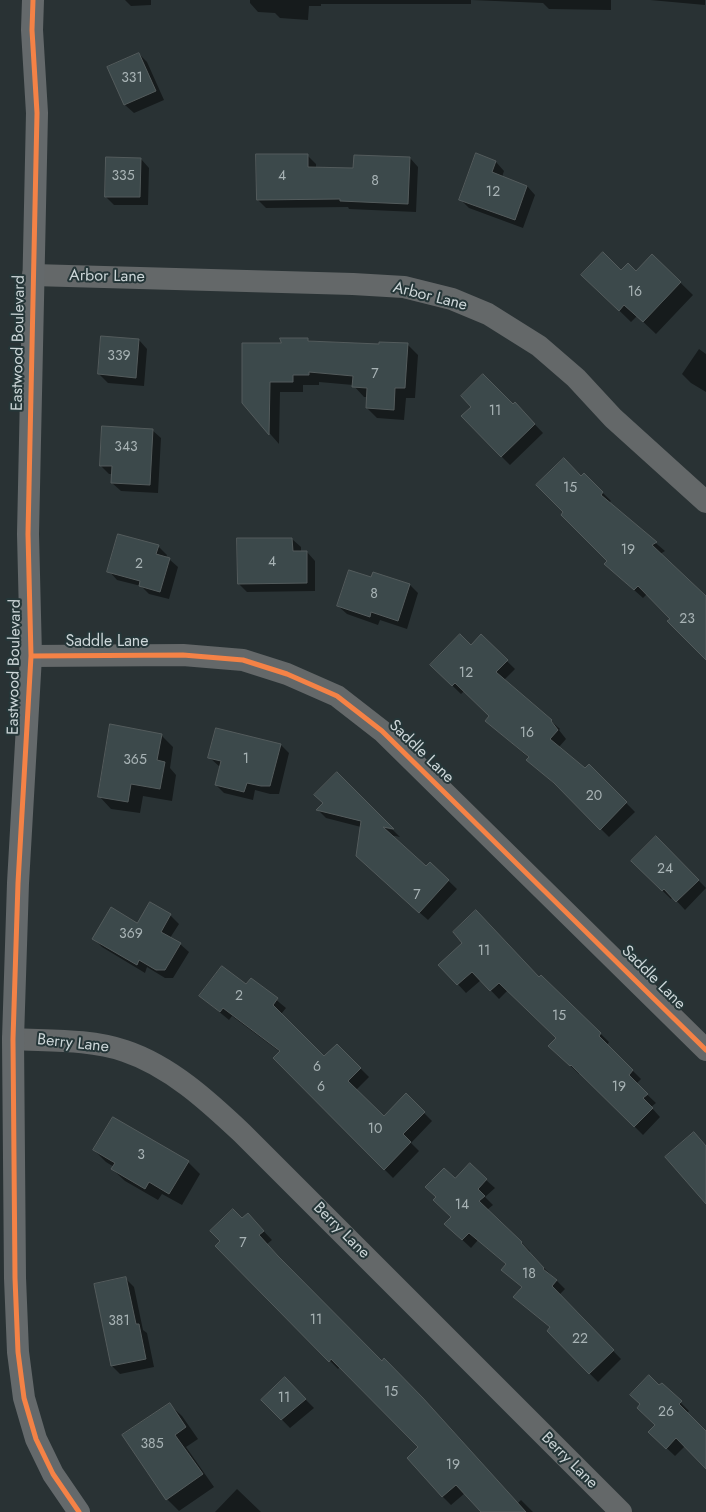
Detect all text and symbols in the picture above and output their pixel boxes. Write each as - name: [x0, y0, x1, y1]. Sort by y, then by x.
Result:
- house number: 331: [121, 71, 143, 87]
- house number: 335: [111, 169, 135, 185]
- house number: 4: [278, 169, 286, 185]
- house number: 8: [371, 174, 379, 190]
- house number: 12: [486, 185, 500, 201]
- street label: Arbor Lane: [69, 267, 145, 287]
- street label: Eastwood Boulevard: [8, 275, 30, 411]
- street label: Arbor Lane: [391, 279, 469, 315]
- house number: 16: [628, 285, 642, 301]
- house number: 339: [107, 349, 131, 365]
- house number: 7: [371, 367, 379, 383]
- house number: 11: [489, 404, 501, 420]
- house number: 343: [114, 440, 138, 456]
- house number: 15: [563, 481, 577, 497]
- house number: 19: [621, 543, 635, 559]
- house number: 4: [268, 555, 276, 571]
- house number: 2: [135, 557, 143, 573]
- house number: 8: [370, 587, 378, 603]
- street label: Eastwood Boulevard: [4, 599, 26, 735]
- house number: 23: [679, 612, 695, 628]
- street label: Saddle Lane: [66, 632, 148, 652]
- house number: 12: [459, 666, 473, 682]
- street label: Saddle Lane: [384, 716, 458, 788]
- house number: 16: [520, 726, 534, 742]
- house number: 1: [243, 752, 249, 768]
- house number: 365: [123, 753, 147, 769]
- house number: 20: [586, 789, 602, 805]
- house number: 24: [657, 862, 673, 878]
- house number: 7: [413, 888, 421, 904]
- house number: 369: [119, 927, 143, 943]
- street label: Saddle Lane: [617, 942, 689, 1014]
- house number: 11: [478, 944, 490, 960]
- house number: 2: [235, 989, 243, 1005]
- house number: 15: [552, 1009, 566, 1025]
- street label: Berry Lane: [36, 1031, 110, 1057]
- house number: 6: [313, 1060, 321, 1076]
- house number: 6: [317, 1080, 325, 1096]
- house number: 19: [612, 1080, 626, 1096]
- house number: 10: [368, 1122, 382, 1138]
- house number: 3: [137, 1148, 145, 1164]
- house number: 14: [455, 1198, 469, 1214]
- street label: Berry Lane: [309, 1199, 373, 1263]
- house number: 7: [239, 1236, 247, 1252]
- house number: 18: [522, 1267, 536, 1283]
- house number: 11: [310, 1313, 322, 1329]
- house number: 381: [108, 1314, 130, 1330]
- house number: 22: [572, 1332, 588, 1348]
- house number: 15: [384, 1385, 398, 1401]
- house number: 11: [278, 1391, 290, 1407]
- house number: 26: [658, 1405, 674, 1421]
- street label: Berry Lane: [537, 1429, 601, 1493]
- house number: 385: [140, 1437, 164, 1453]
- house number: 19: [446, 1458, 460, 1474]

